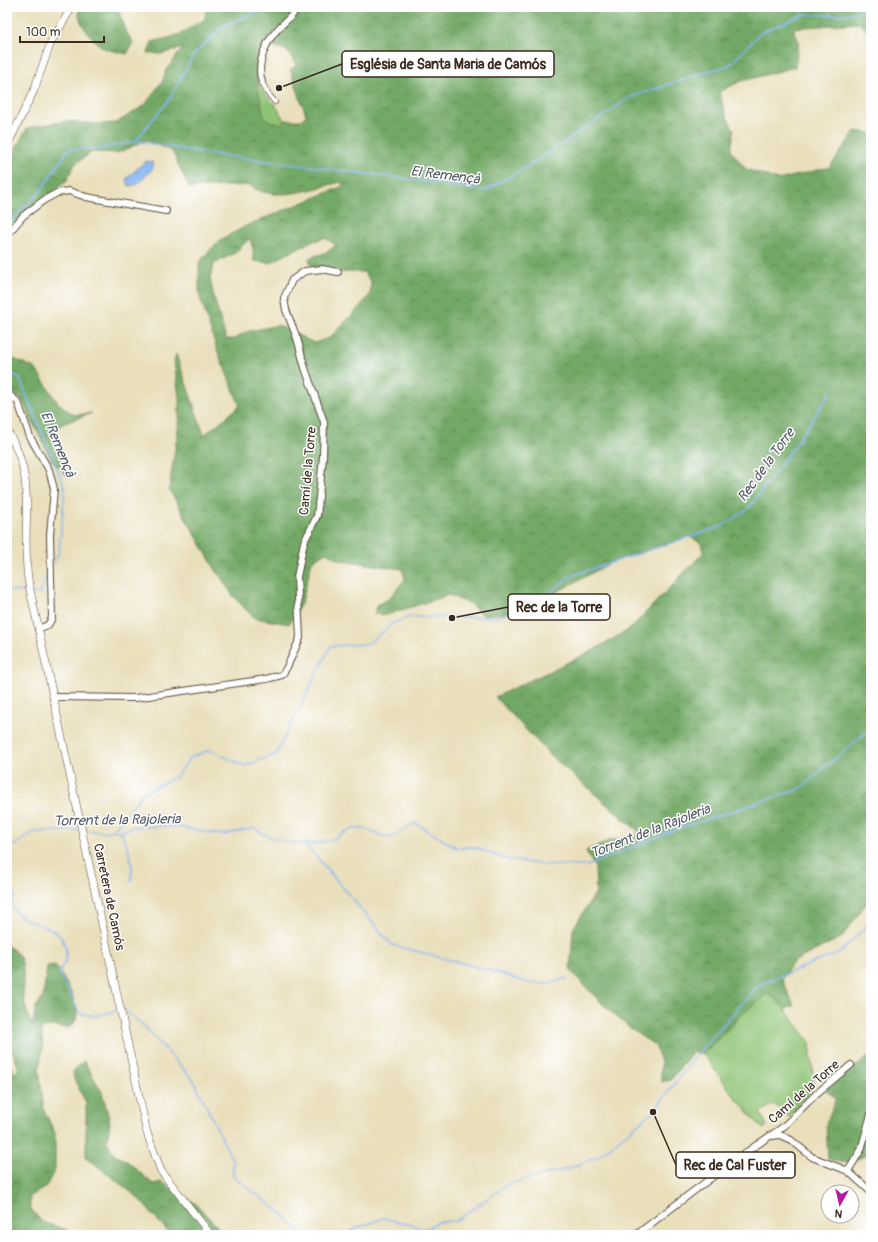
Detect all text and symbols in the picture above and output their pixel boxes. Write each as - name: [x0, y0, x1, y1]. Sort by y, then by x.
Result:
- scale bar: [20, 18, 104, 44]
- text: 100 m: [26, 25, 61, 40]
- callout: Església de Santa Maria de Camós: [342, 51, 554, 77]
- text: Església de Santa Maria de Camós: [350, 56, 547, 73]
- water label: El Remençà: [410, 162, 482, 188]
- water label: El Remençà: [37, 409, 79, 481]
- water label: Rec de la Torre: [734, 423, 799, 505]
- street label: Camí de la Torre: [296, 425, 320, 516]
- callout: Rec de la Torre: [508, 594, 610, 620]
- text: Rec de la Torre: [516, 599, 603, 616]
- water label: Torrent de la Rajoleria: [588, 800, 714, 862]
- water label: Torrent de la Rajoleria: [53, 810, 182, 830]
- street label: Carretera de Camós: [90, 842, 128, 952]
- street label: Camí de la Torre: [765, 1056, 843, 1127]
- callout: Rec de Cal Fuster: [676, 1152, 795, 1178]
- text: Rec de Cal Fuster: [684, 1157, 787, 1174]
- north arrow: [820, 1184, 860, 1224]
- text: N: [834, 1206, 843, 1220]

